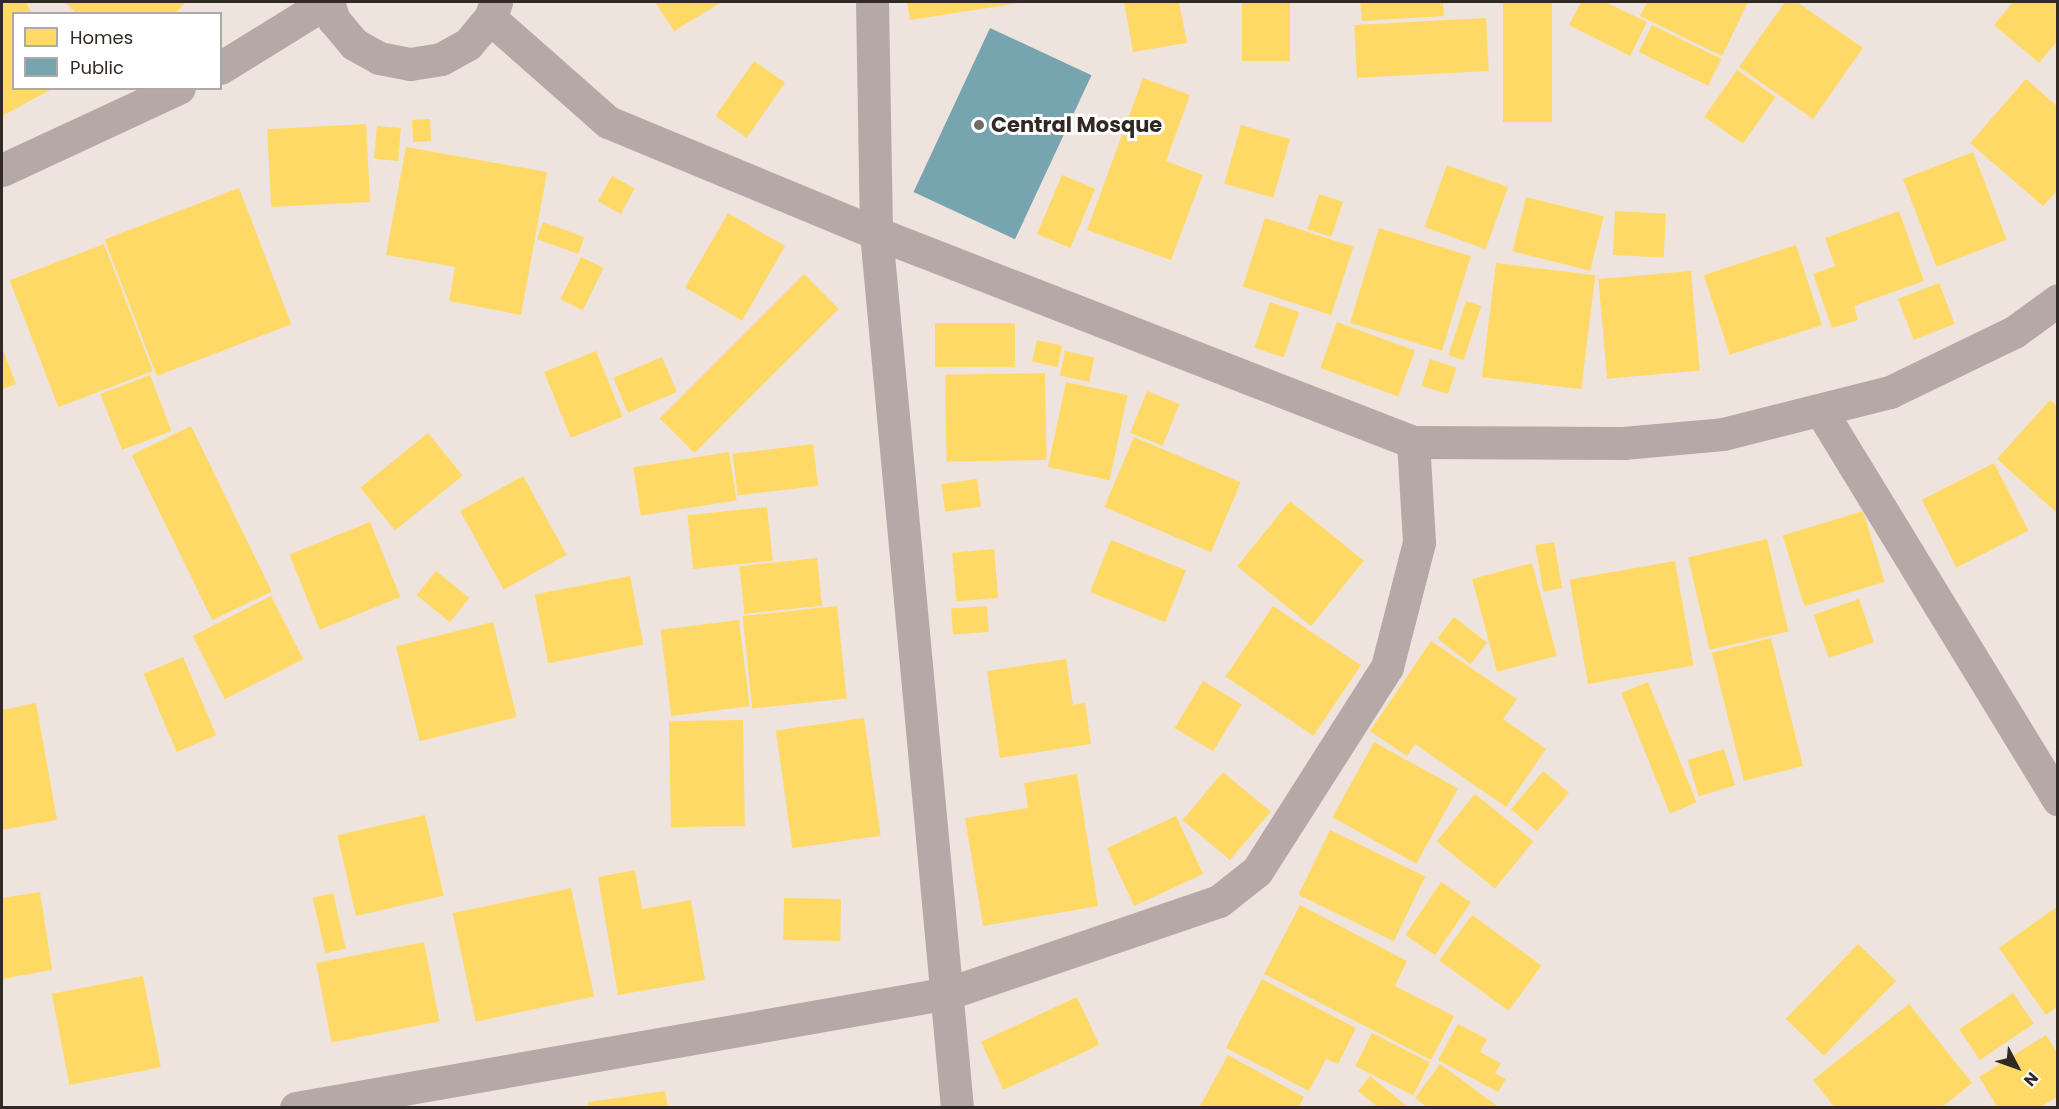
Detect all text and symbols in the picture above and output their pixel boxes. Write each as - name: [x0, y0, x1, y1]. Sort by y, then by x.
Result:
- legend: [12, 12, 222, 90]
- text: Homes: [70, 25, 133, 50]
- text: Public: [70, 55, 124, 80]
- place label: Central Mosque: [991, 112, 1162, 138]
- marker: Central Mosque: [972, 118, 986, 132]
- north arrow: [1987, 1037, 2047, 1097]
- text: N: [2018, 1067, 2044, 1091]

